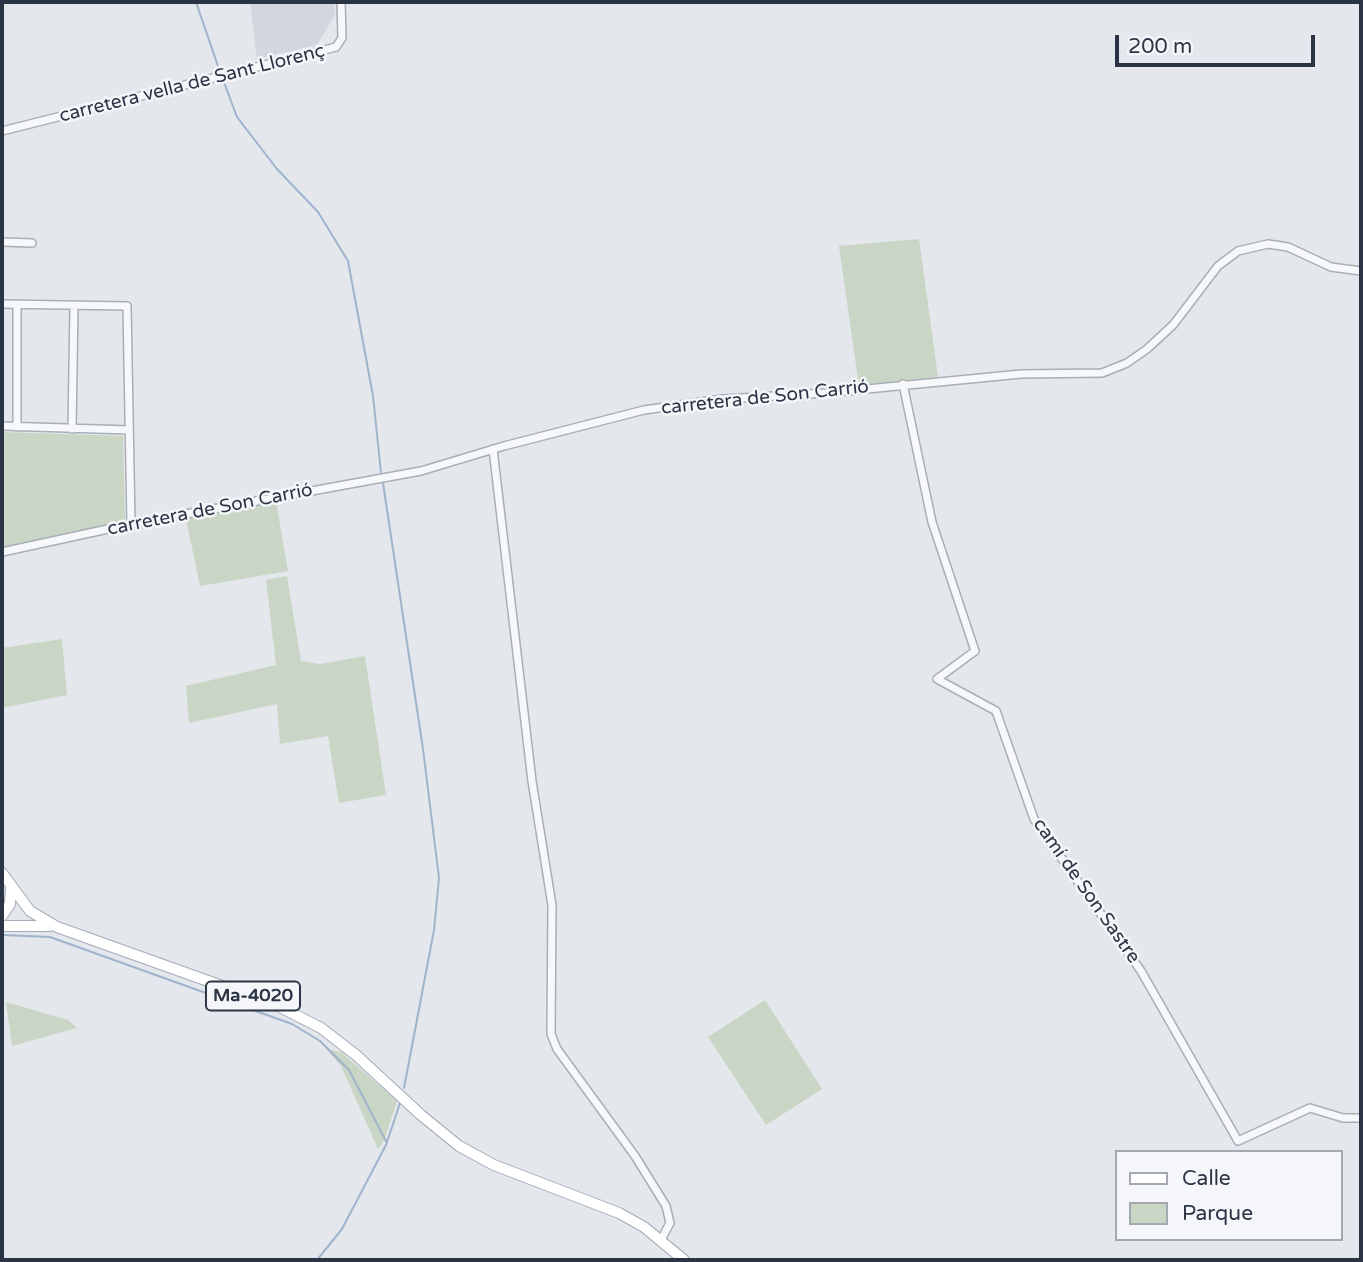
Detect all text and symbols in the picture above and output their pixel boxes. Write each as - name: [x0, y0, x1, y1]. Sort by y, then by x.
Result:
- scale bar: [1118, 21, 1318, 65]
- text: 200 m: [1128, 34, 1192, 59]
- street label: carretera vella de Sant Llorenç: [57, 40, 327, 128]
- street label: carretera de Son Carrió: [660, 376, 870, 420]
- street label: carretera de Son Carrió: [105, 479, 315, 541]
- street label: camí de Son Sastre: [1027, 814, 1145, 968]
- road number: Ma-4020: [206, 981, 300, 1010]
- legend: [1114, 1150, 1342, 1241]
- text: Calle: [1182, 1166, 1231, 1191]
- text: Parque: [1182, 1201, 1253, 1226]

